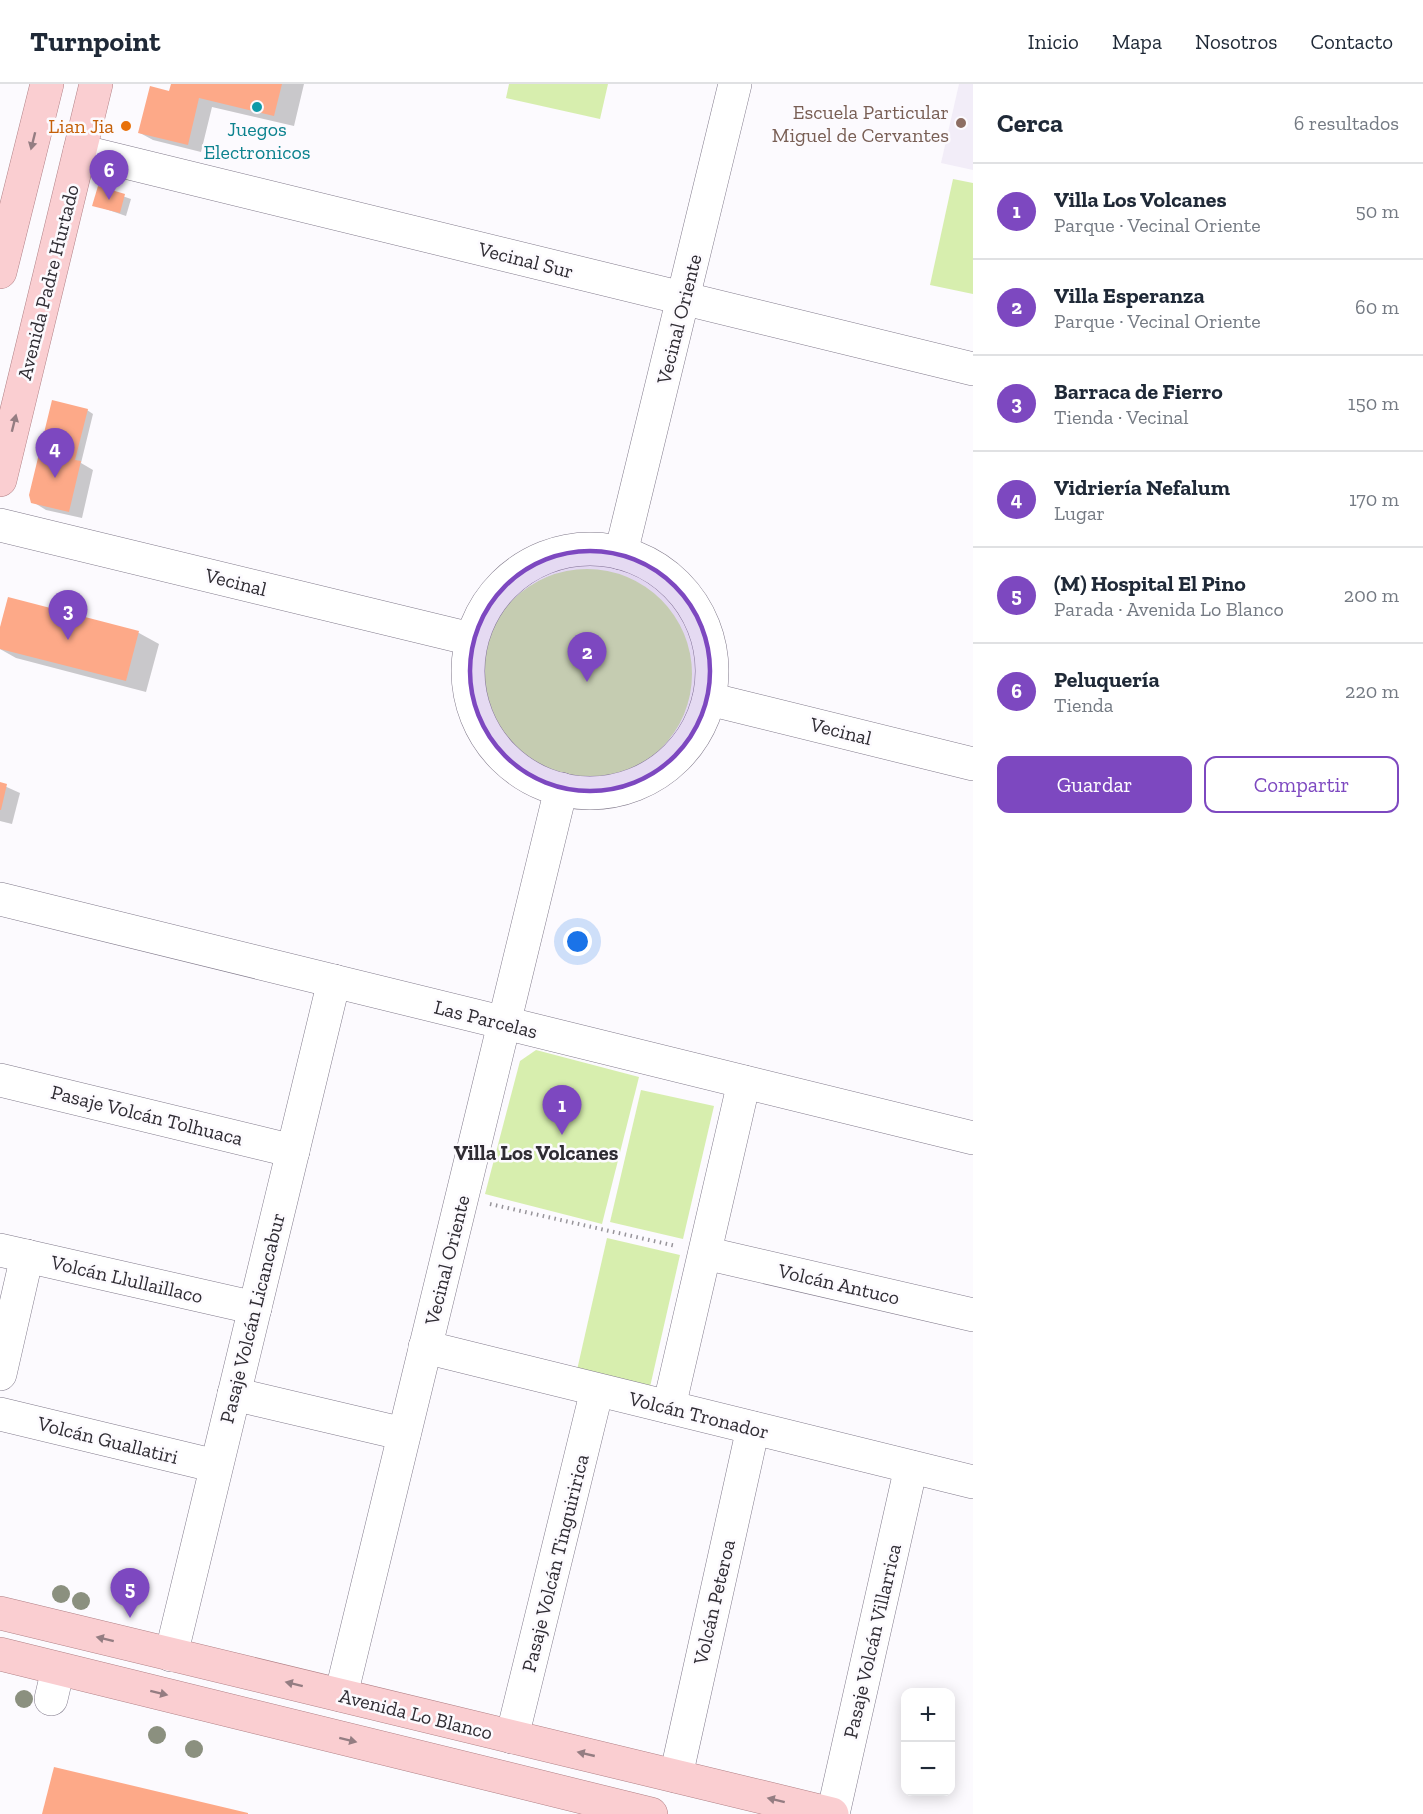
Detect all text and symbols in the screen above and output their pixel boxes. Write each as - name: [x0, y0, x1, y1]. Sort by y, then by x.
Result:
- text: Turnpoint: [30, 25, 160, 58]
- text: Inicio: [1028, 29, 1079, 54]
- text: Mapa: [1112, 29, 1162, 54]
- text: Nosotros: [1195, 29, 1277, 54]
- text: Contacto: [1310, 29, 1393, 54]
- marker: Juegos Electronicos: [250, 100, 264, 114]
- place label: Escuela Particular Miguel de Cervantes: [772, 100, 949, 147]
- text: Cerca: [997, 107, 1063, 139]
- text: 6 resultados: [1294, 111, 1399, 135]
- place label: Lian Jia: [48, 114, 114, 138]
- marker: Escuela Particular Miguel de Cervantes: [954, 116, 968, 130]
- place label: Juegos Electronicos: [203, 117, 311, 164]
- marker: Lian Jia: [119, 119, 133, 133]
- one-way arrow: [27, 132, 37, 150]
- pin: 6: [90, 150, 128, 200]
- street label: Avenida Padre Hurtado: [12, 182, 84, 382]
- text: Villa Los Volcanes: [1054, 186, 1227, 213]
- text: 1: [1012, 199, 1021, 223]
- text: 50 m: [1355, 199, 1399, 223]
- text: Parque · Vecinal Oriente: [1054, 213, 1261, 237]
- street label: Vecinal Sur: [475, 236, 576, 283]
- street label: Vecinal Oriente: [651, 252, 707, 387]
- text: Villa Esperanza: [1054, 282, 1205, 309]
- text: 2: [1011, 295, 1022, 319]
- text: 60 m: [1355, 295, 1399, 319]
- text: Parque · Vecinal Oriente: [1054, 309, 1261, 333]
- text: Barraca de Fierro: [1054, 378, 1223, 405]
- text: 3: [1011, 391, 1022, 415]
- text: 150 m: [1348, 391, 1399, 415]
- text: Tienda · Vecinal: [1054, 405, 1189, 429]
- one-way arrow: [9, 414, 19, 433]
- pin: 4: [36, 428, 74, 478]
- text: Vidriería Nefalum: [1054, 474, 1230, 501]
- text: 4: [1011, 487, 1022, 511]
- text: 170 m: [1349, 487, 1399, 511]
- text: Lugar: [1054, 501, 1105, 525]
- street label: Vecinal: [202, 563, 269, 601]
- text: (M) Hospital El Pino: [1054, 570, 1246, 597]
- text: 5: [1011, 583, 1022, 607]
- text: 200 m: [1344, 583, 1399, 607]
- pin: 3: [48, 590, 88, 640]
- text: Parada · Avenida Lo Blanco: [1054, 597, 1284, 621]
- pin: 2: [568, 632, 606, 682]
- text: Peluquería: [1054, 666, 1160, 693]
- text: 6: [1011, 679, 1022, 703]
- text: 220 m: [1345, 679, 1399, 703]
- text: Tienda: [1054, 693, 1114, 717]
- street label: Vecinal: [807, 712, 874, 750]
- button: Guardar: [997, 756, 1192, 813]
- button: Compartir: [1204, 756, 1399, 813]
- your location: [563, 927, 592, 956]
- street label: Las Parcelas: [432, 995, 540, 1043]
- street label: Pasaje Volcán Tolhuaca: [48, 1080, 246, 1151]
- pin: 1: [542, 1086, 582, 1135]
- district label: Villa Los Volcanes: [454, 1140, 619, 1165]
- street label: Vecinal Oriente: [419, 1193, 475, 1328]
- street label: Pasaje Volcán Licancabur: [214, 1210, 290, 1426]
- street label: Volcán Llullaillaco: [48, 1250, 205, 1308]
- street label: Volcán Antuco: [775, 1258, 902, 1310]
- street label: Volcán Tronador: [626, 1386, 771, 1444]
- street label: Volcán Guallatiri: [34, 1411, 181, 1469]
- street label: Pasaje Volcán Tinguiririca: [516, 1451, 594, 1674]
- street label: Volcán Peteroa: [688, 1537, 740, 1668]
- street label: Pasaje Volcán Villarrica: [838, 1541, 906, 1741]
- pin: 5: [110, 1568, 150, 1618]
- one-way arrow: [96, 1633, 114, 1643]
- one-way arrow: [285, 1679, 303, 1689]
- street label: Avenida Lo Blanco: [337, 1683, 495, 1745]
- map controls: [901, 1688, 955, 1796]
- button: +: [901, 1688, 955, 1742]
- one-way arrow: [150, 1689, 168, 1699]
- one-way arrow: [339, 1735, 357, 1745]
- button: −: [901, 1742, 955, 1796]
- one-way arrow: [577, 1749, 595, 1759]
- one-way arrow: [766, 1795, 785, 1805]

